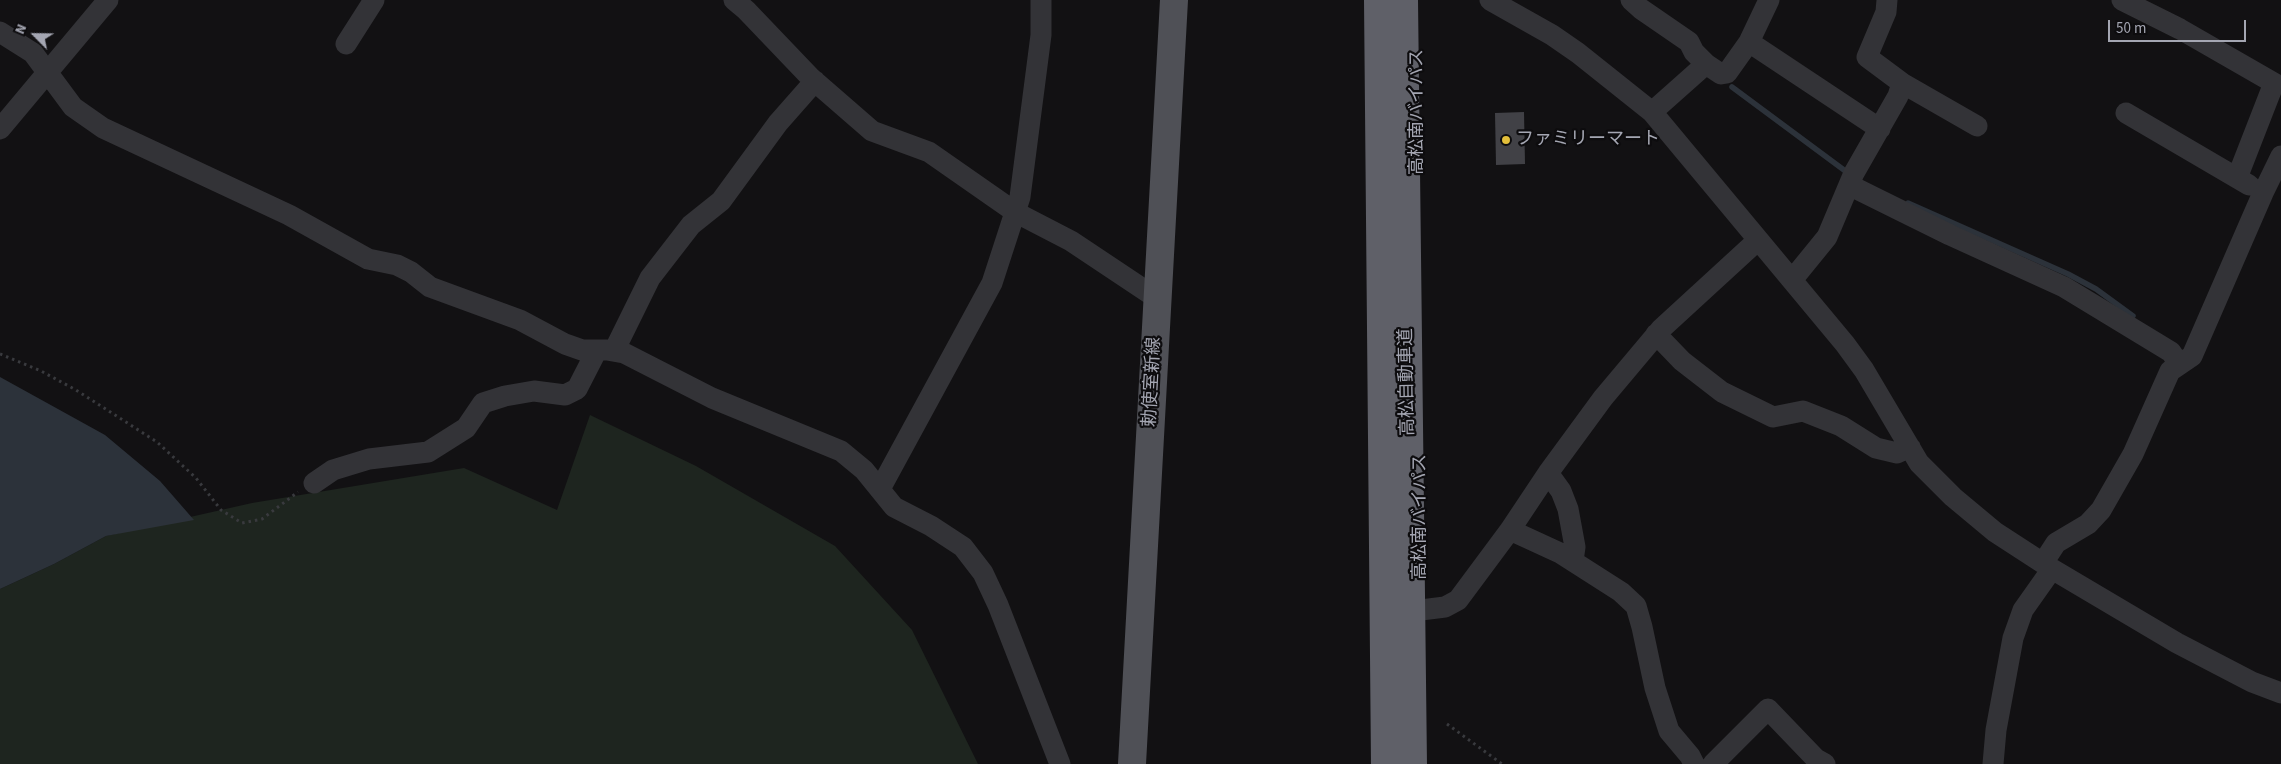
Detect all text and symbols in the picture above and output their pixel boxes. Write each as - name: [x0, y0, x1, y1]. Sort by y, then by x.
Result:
- north arrow: [10, 10, 60, 60]
- scale bar: [2111, 10, 2248, 42]
- text: 50 m: [2116, 18, 2146, 39]
- text: N: [10, 21, 32, 37]
- street label: 高松南バイパス: [1407, 49, 1429, 175]
- place label: ファミリーマート: [1516, 129, 1660, 151]
- marker: ファミリーマート: [1500, 134, 1512, 146]
- street label: 高松自動車道: [1396, 328, 1420, 436]
- street label: 勅使室新線: [1140, 336, 1166, 428]
- street label: 高松南バイパス: [1410, 454, 1432, 580]

